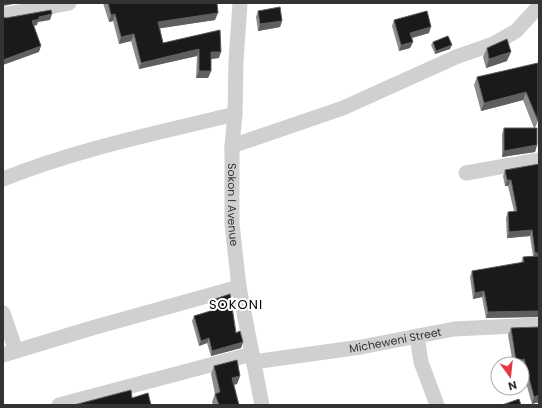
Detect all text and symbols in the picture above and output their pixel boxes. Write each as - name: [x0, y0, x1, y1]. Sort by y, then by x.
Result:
- street label: Sokon I Avenue: [224, 163, 242, 247]
- district label: SOKONI: [209, 295, 263, 314]
- street label: Micheweni Street: [348, 324, 443, 357]
- north arrow: [490, 356, 530, 396]
- text: N: [507, 377, 519, 394]

